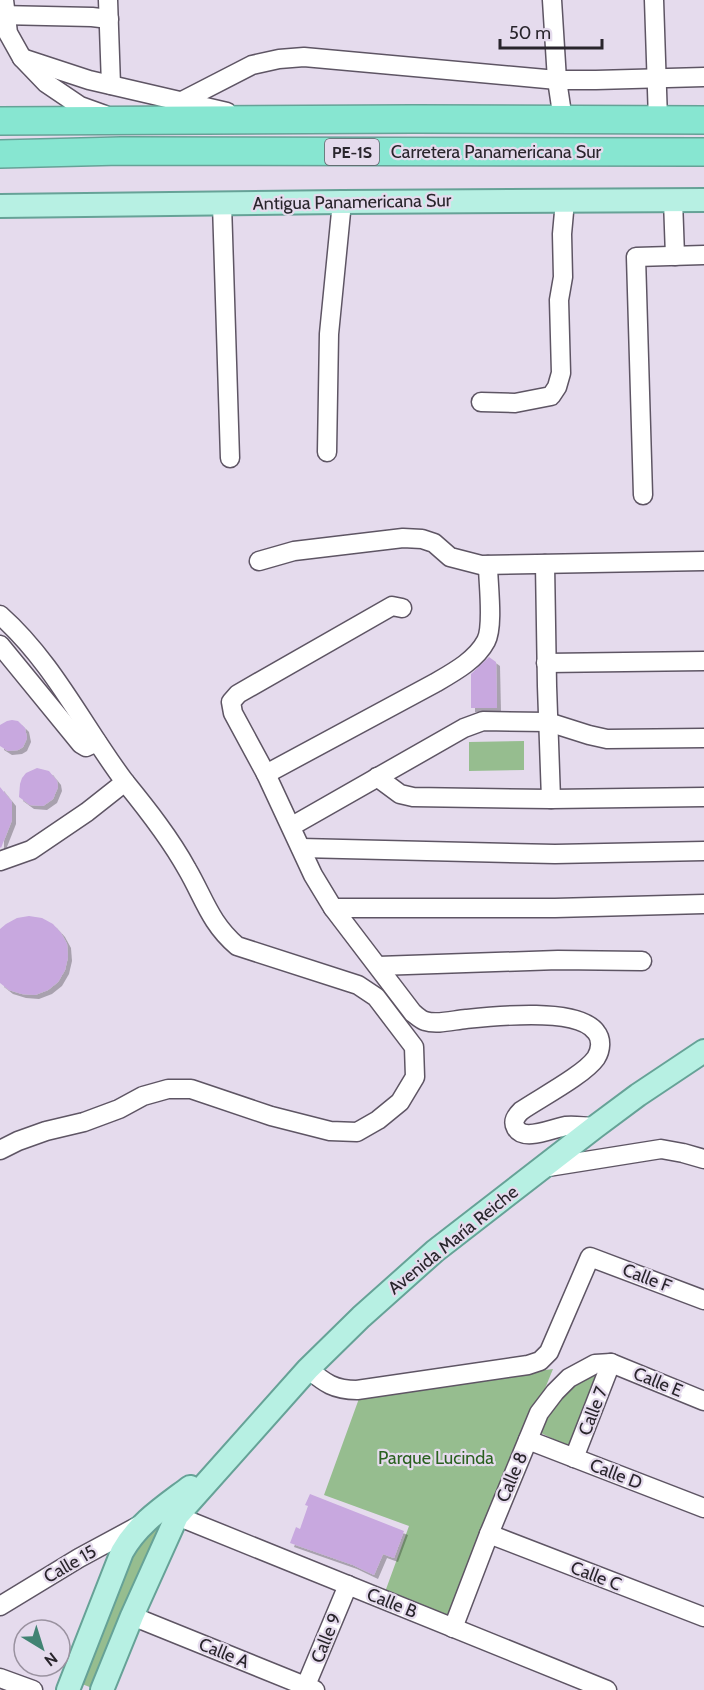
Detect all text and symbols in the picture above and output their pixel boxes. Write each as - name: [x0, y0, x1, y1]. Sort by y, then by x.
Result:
- scale bar: [500, 12, 602, 50]
- text: 50 m: [509, 22, 551, 44]
- road number: PE-1S: [325, 139, 379, 165]
- street label: Carretera Panamericana Sur: [391, 141, 602, 163]
- street label: Antigua Panamericana Sur: [252, 189, 452, 215]
- street label: Avenida María Reiche: [384, 1181, 522, 1299]
- street label: Calle F: [619, 1259, 675, 1298]
- street label: Calle E: [630, 1362, 686, 1402]
- street label: Calle 7: [574, 1383, 612, 1439]
- park label: Parque Lucinda: [378, 1447, 494, 1469]
- street label: Calle 8: [492, 1449, 532, 1505]
- street label: Calle D: [587, 1454, 645, 1494]
- street label: Calle 15: [40, 1540, 100, 1588]
- street label: Calle C: [568, 1556, 624, 1596]
- street label: Calle B: [364, 1583, 421, 1623]
- street label: Calle 9: [306, 1610, 346, 1666]
- north arrow: [12, 1618, 72, 1678]
- street label: Calle A: [196, 1633, 252, 1673]
- text: N: [41, 1648, 61, 1670]

